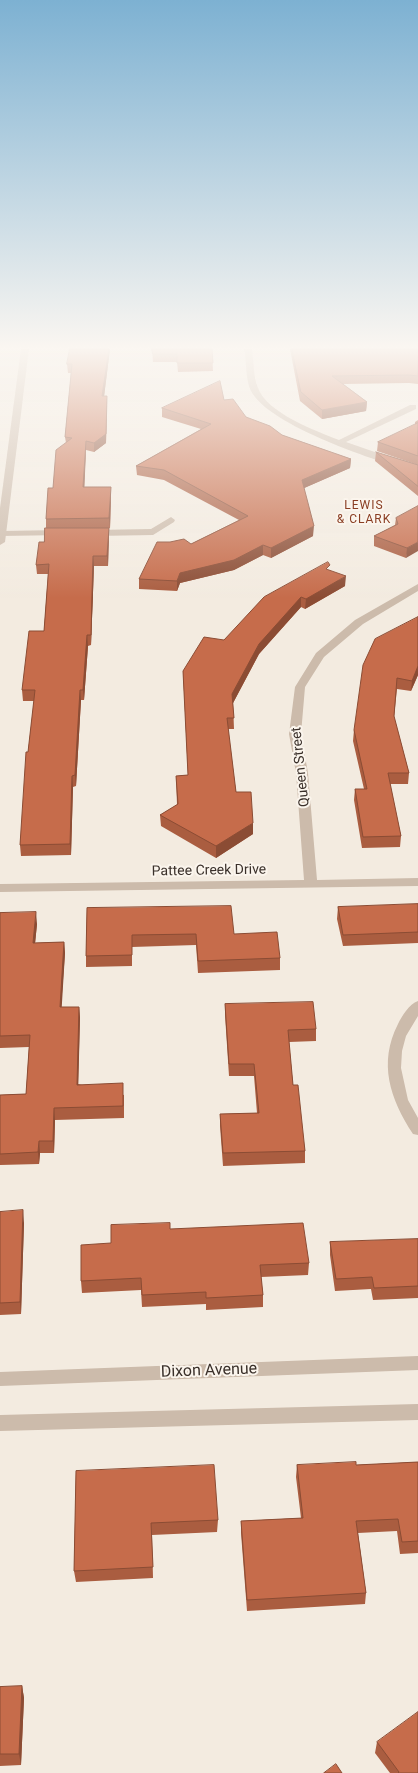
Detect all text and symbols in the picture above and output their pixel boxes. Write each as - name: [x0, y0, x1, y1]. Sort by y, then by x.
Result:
- district label: LEWIS & CLARK: [336, 499, 392, 527]
- street label: Queen Street: [288, 726, 314, 808]
- street label: Pattee Creek Drive: [152, 862, 266, 880]
- street label: Dixon Avenue: [160, 1360, 258, 1382]

